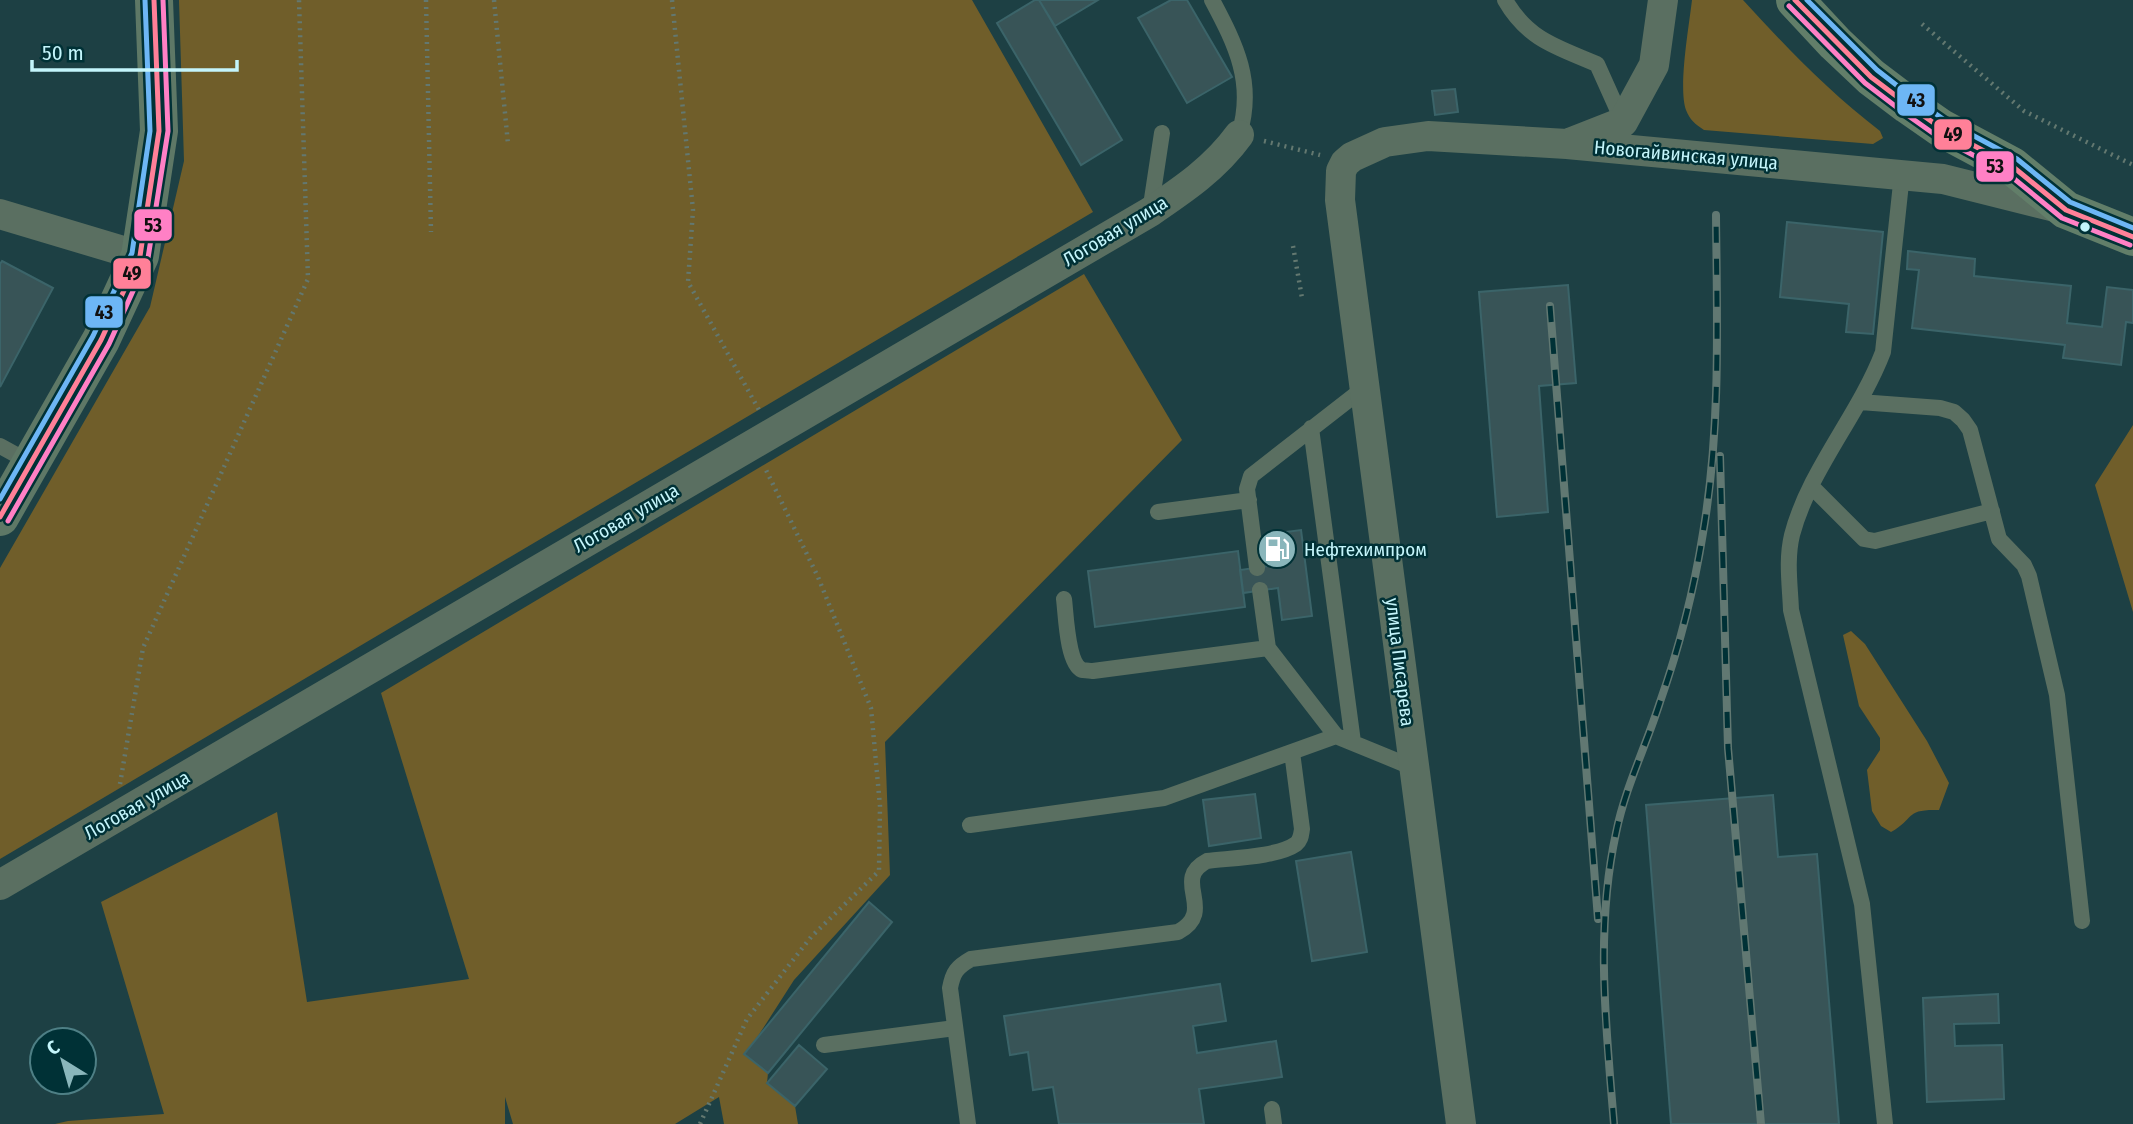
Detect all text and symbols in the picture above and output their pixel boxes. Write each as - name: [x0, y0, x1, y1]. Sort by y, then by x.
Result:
- scale bar: [32, 28, 236, 72]
- text: 50 m: [42, 40, 84, 66]
- line badge: 43: [1896, 83, 1936, 117]
- text: 43: [1907, 89, 1925, 112]
- line badge: 49: [1933, 118, 1973, 151]
- text: 49: [1943, 123, 1963, 146]
- street label: Новогайвинская улица: [1593, 135, 1779, 175]
- line badge: 53: [1975, 150, 2015, 183]
- text: 53: [1986, 155, 2004, 178]
- street label: Логовая улица: [1058, 191, 1172, 271]
- line badge: 53: [133, 208, 173, 242]
- text: 53: [144, 214, 162, 237]
- unlabelled marker: [2078, 220, 2092, 234]
- line badge: 49: [112, 257, 152, 290]
- text: 49: [122, 262, 142, 285]
- line badge: 43: [84, 295, 124, 329]
- text: 43: [95, 301, 113, 324]
- street label: Логовая улица: [569, 478, 683, 558]
- fuel station icon: Нефтехимпром: [1256, 528, 1298, 570]
- place label: Нефтехимпром: [1304, 538, 1427, 561]
- street label: улица Писарева: [1381, 597, 1419, 727]
- street label: Логовая улица: [80, 765, 194, 845]
- north arrow: [28, 1026, 98, 1096]
- text: С: [42, 1036, 64, 1060]

